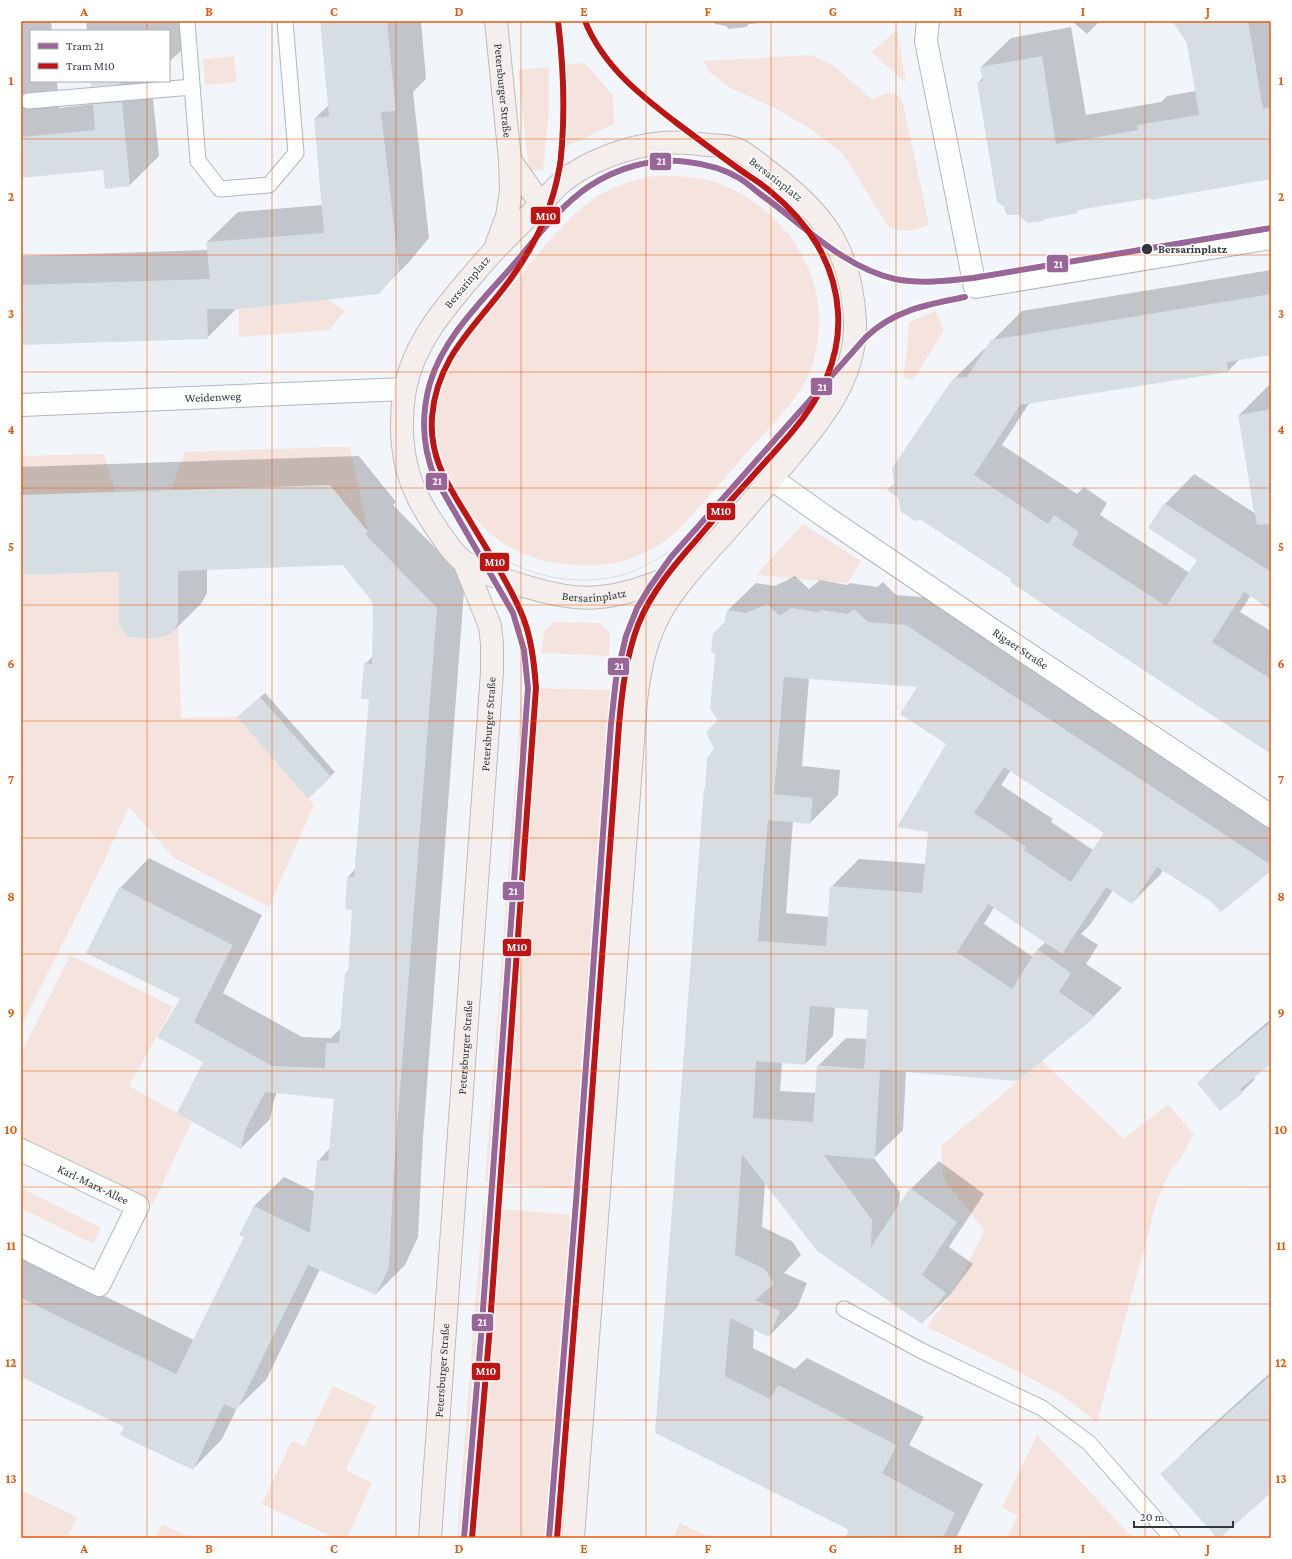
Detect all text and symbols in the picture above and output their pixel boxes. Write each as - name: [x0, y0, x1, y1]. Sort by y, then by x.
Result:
- text: A: [79, 4, 88, 19]
- text: B: [205, 4, 213, 19]
- text: C: [330, 4, 338, 19]
- text: D: [455, 4, 464, 19]
- text: E: [580, 4, 588, 19]
- text: F: [705, 4, 712, 19]
- text: G: [829, 4, 837, 19]
- text: H: [954, 4, 963, 19]
- text: I: [1081, 4, 1085, 19]
- text: J: [1204, 4, 1210, 19]
- legend: [30, 30, 170, 82]
- text: Tram 21: [66, 39, 104, 53]
- street label: Petersburger Straße: [491, 43, 515, 138]
- text: Tram M10: [66, 59, 115, 73]
- text: 1: [9, 73, 14, 88]
- text: 1: [1279, 73, 1284, 88]
- line badge: 21: [649, 152, 672, 171]
- street label: Bersarinplatz: [746, 154, 806, 204]
- text: 21: [656, 155, 666, 167]
- text: 2: [8, 189, 15, 204]
- text: 2: [1278, 189, 1285, 204]
- line badge: M10: [530, 206, 561, 225]
- text: M10: [536, 210, 556, 222]
- marker: Bersarinplatz: [1140, 242, 1154, 256]
- place label: Bersarinplatz: [1158, 242, 1227, 256]
- street label: Bersarinplatz: [441, 253, 493, 311]
- line badge: 21: [1046, 254, 1069, 273]
- text: 21: [1053, 258, 1063, 270]
- text: 3: [8, 306, 14, 321]
- text: 3: [1278, 306, 1284, 321]
- line badge: 21: [810, 377, 833, 396]
- text: 21: [817, 381, 827, 393]
- street label: Weidenweg: [184, 389, 242, 405]
- text: 4: [7, 422, 15, 437]
- text: 4: [1277, 422, 1285, 437]
- line badge: 21: [425, 472, 448, 491]
- text: 21: [432, 475, 442, 487]
- line badge: M10: [706, 502, 736, 521]
- text: M10: [711, 505, 731, 517]
- text: 5: [8, 539, 14, 554]
- text: 5: [1278, 539, 1284, 554]
- line badge: M10: [479, 552, 510, 572]
- text: M10: [485, 556, 505, 568]
- street label: Bersarinplatz: [561, 586, 627, 605]
- street label: Rigaer Straße: [990, 625, 1051, 672]
- text: 6: [7, 656, 15, 671]
- text: 6: [1277, 656, 1285, 671]
- line badge: 21: [607, 657, 630, 676]
- text: 21: [614, 660, 624, 672]
- street label: Petersburger Straße: [478, 676, 499, 772]
- text: 7: [8, 772, 14, 787]
- text: 7: [1278, 772, 1284, 787]
- line badge: 21: [502, 881, 525, 901]
- text: 21: [508, 885, 518, 897]
- text: 8: [7, 889, 15, 904]
- text: 8: [1277, 889, 1285, 904]
- line badge: M10: [502, 938, 532, 957]
- text: M10: [507, 941, 527, 953]
- street label: Petersburger Straße: [455, 1000, 475, 1095]
- text: 9: [7, 1005, 15, 1020]
- text: 9: [1277, 1005, 1285, 1020]
- text: 10: [5, 1122, 17, 1137]
- text: 10: [1275, 1122, 1287, 1137]
- street label: Karl-Marx-Allee: [55, 1162, 131, 1208]
- text: 11: [6, 1238, 16, 1253]
- text: 11: [1276, 1238, 1286, 1253]
- line badge: 21: [471, 1313, 494, 1332]
- text: 21: [477, 1316, 487, 1328]
- street label: Petersburger Straße: [432, 1323, 452, 1418]
- text: 12: [5, 1355, 17, 1370]
- text: 12: [1275, 1355, 1287, 1370]
- line badge: M10: [471, 1362, 501, 1381]
- text: M10: [476, 1365, 496, 1377]
- text: 13: [5, 1471, 17, 1486]
- text: 13: [1275, 1471, 1287, 1486]
- scale bar: [1134, 1503, 1233, 1529]
- text: 20 m: [1140, 1510, 1165, 1524]
- text: A: [79, 1541, 88, 1556]
- text: B: [205, 1541, 213, 1556]
- text: C: [330, 1541, 338, 1556]
- text: D: [455, 1541, 464, 1556]
- text: E: [580, 1541, 588, 1556]
- text: F: [705, 1541, 712, 1556]
- text: G: [829, 1541, 837, 1556]
- text: H: [954, 1541, 963, 1556]
- text: I: [1081, 1541, 1085, 1556]
- text: J: [1204, 1541, 1210, 1556]

